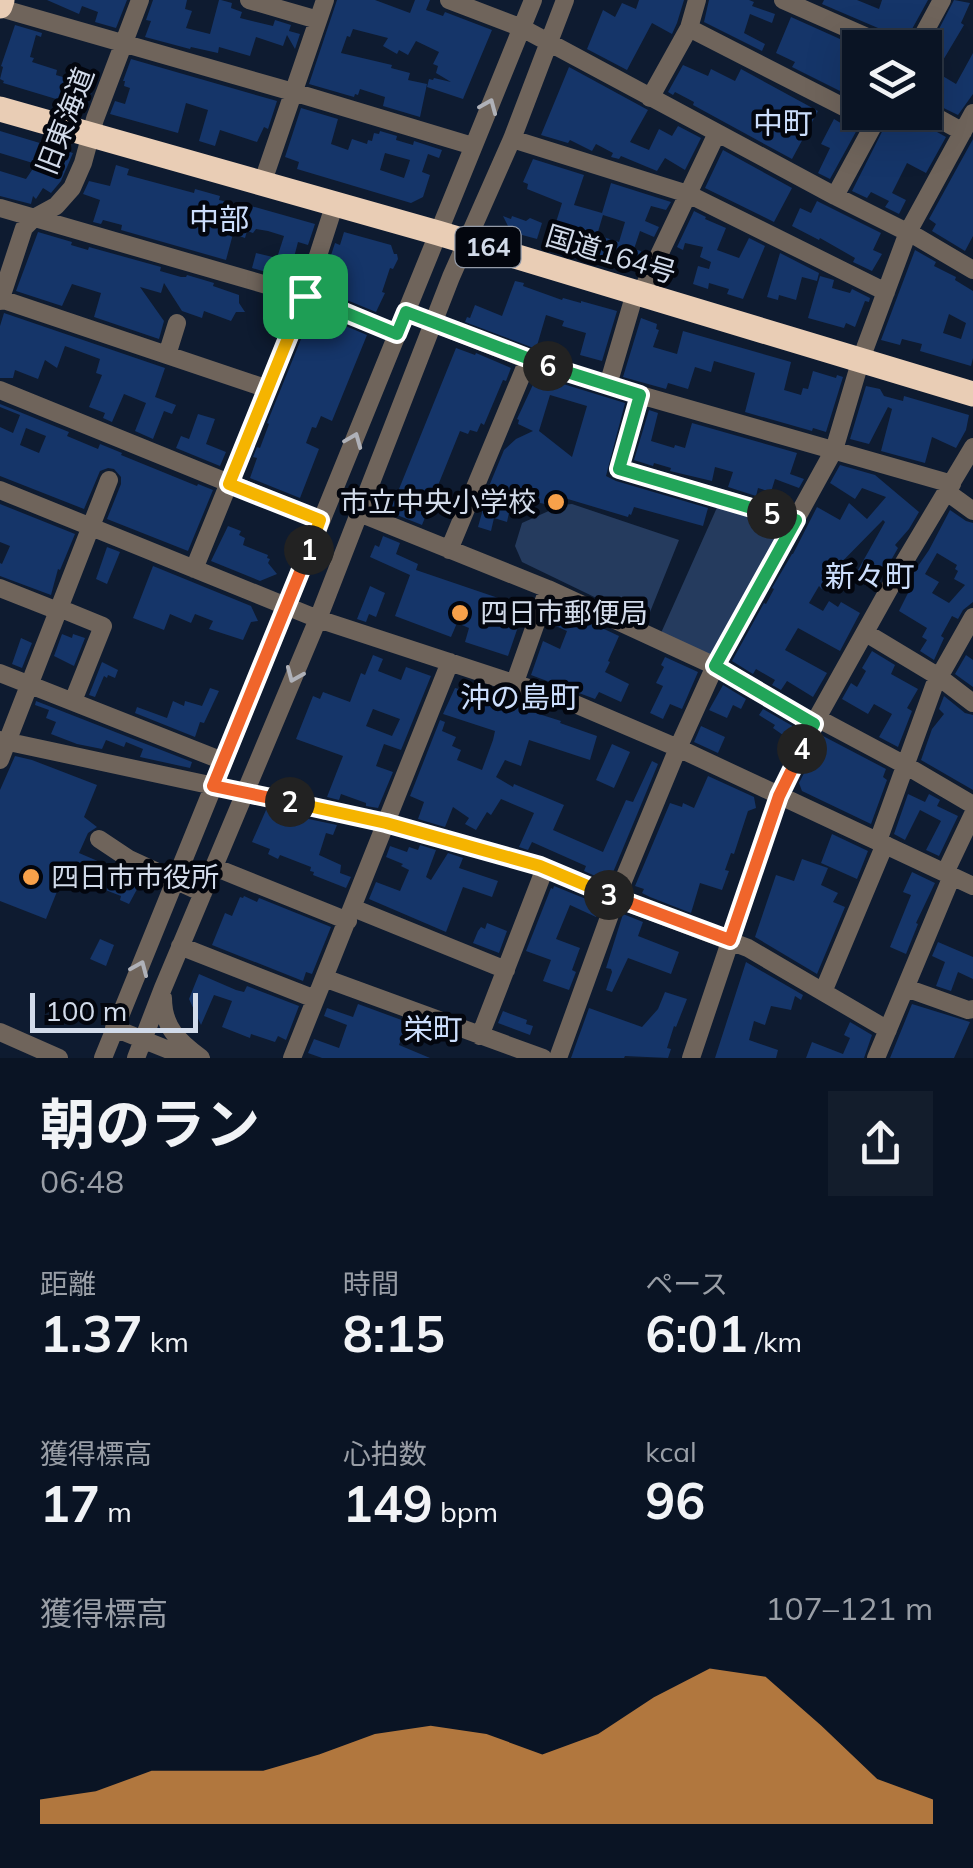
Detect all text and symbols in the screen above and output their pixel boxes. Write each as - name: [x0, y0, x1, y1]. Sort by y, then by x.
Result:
- map controls: [842, 30, 942, 130]
- button: layers: [842, 30, 942, 130]
- street label: 旧東海道: [28, 62, 101, 179]
- one-way arrow: [478, 98, 498, 116]
- district label: 中町: [753, 104, 813, 142]
- district label: 中部: [189, 200, 249, 238]
- street label: 国道164号: [542, 217, 681, 290]
- road number: 164: [456, 227, 520, 267]
- pin: [263, 254, 348, 339]
- icon: arrive: [278, 269, 333, 324]
- pin: 6: [523, 341, 573, 391]
- text: 6: [540, 348, 556, 383]
- one-way arrow: [342, 432, 362, 449]
- place label: 市立中央小学校: [340, 484, 536, 519]
- pin: 5: [747, 489, 797, 539]
- marker: 市立中央小学校: [545, 491, 567, 513]
- text: 5: [764, 496, 780, 531]
- pin: 1: [284, 525, 334, 575]
- text: 1: [301, 532, 317, 567]
- district label: 新々町: [825, 557, 915, 595]
- place label: 四日市郵便局: [480, 595, 648, 630]
- marker: 四日市郵便局: [449, 602, 471, 624]
- one-way arrow: [286, 665, 306, 683]
- district label: 沖の島町: [460, 678, 580, 716]
- pin: 4: [777, 724, 827, 774]
- text: 4: [794, 731, 810, 766]
- pin: 2: [265, 777, 315, 827]
- text: 2: [282, 784, 298, 819]
- place label: 四日市市役所: [51, 859, 219, 894]
- marker: 四日市市役所: [20, 866, 42, 888]
- pin: 3: [584, 870, 634, 920]
- text: 3: [601, 877, 617, 912]
- one-way arrow: [128, 960, 148, 978]
- scale bar: [30, 988, 198, 1032]
- text: 100 m: [45, 993, 127, 1028]
- district label: 栄町: [403, 1010, 463, 1048]
- text: 朝のラン: [40, 1089, 260, 1158]
- button: share: [828, 1091, 933, 1196]
- text: 06:48: [40, 1161, 124, 1201]
- text: 距離: [40, 1266, 96, 1301]
- text: 時間: [343, 1266, 399, 1301]
- text: ペース: [645, 1266, 728, 1301]
- text: 1.37: [40, 1302, 142, 1365]
- text: 8:15: [343, 1302, 445, 1365]
- text: 6:01: [645, 1302, 748, 1365]
- text: km: [142, 1324, 189, 1359]
- text: /km: [748, 1324, 802, 1359]
- text: kcal: [645, 1434, 697, 1469]
- text: 獲得標高: [40, 1436, 152, 1471]
- text: 心拍数: [343, 1436, 427, 1471]
- text: 96: [645, 1469, 705, 1532]
- text: 17: [40, 1472, 100, 1535]
- text: 149: [343, 1472, 433, 1535]
- text: m: [100, 1494, 132, 1529]
- text: bpm: [433, 1494, 498, 1529]
- text: 107–121 m: [765, 1588, 933, 1628]
- text: 獲得標高: [40, 1593, 168, 1633]

